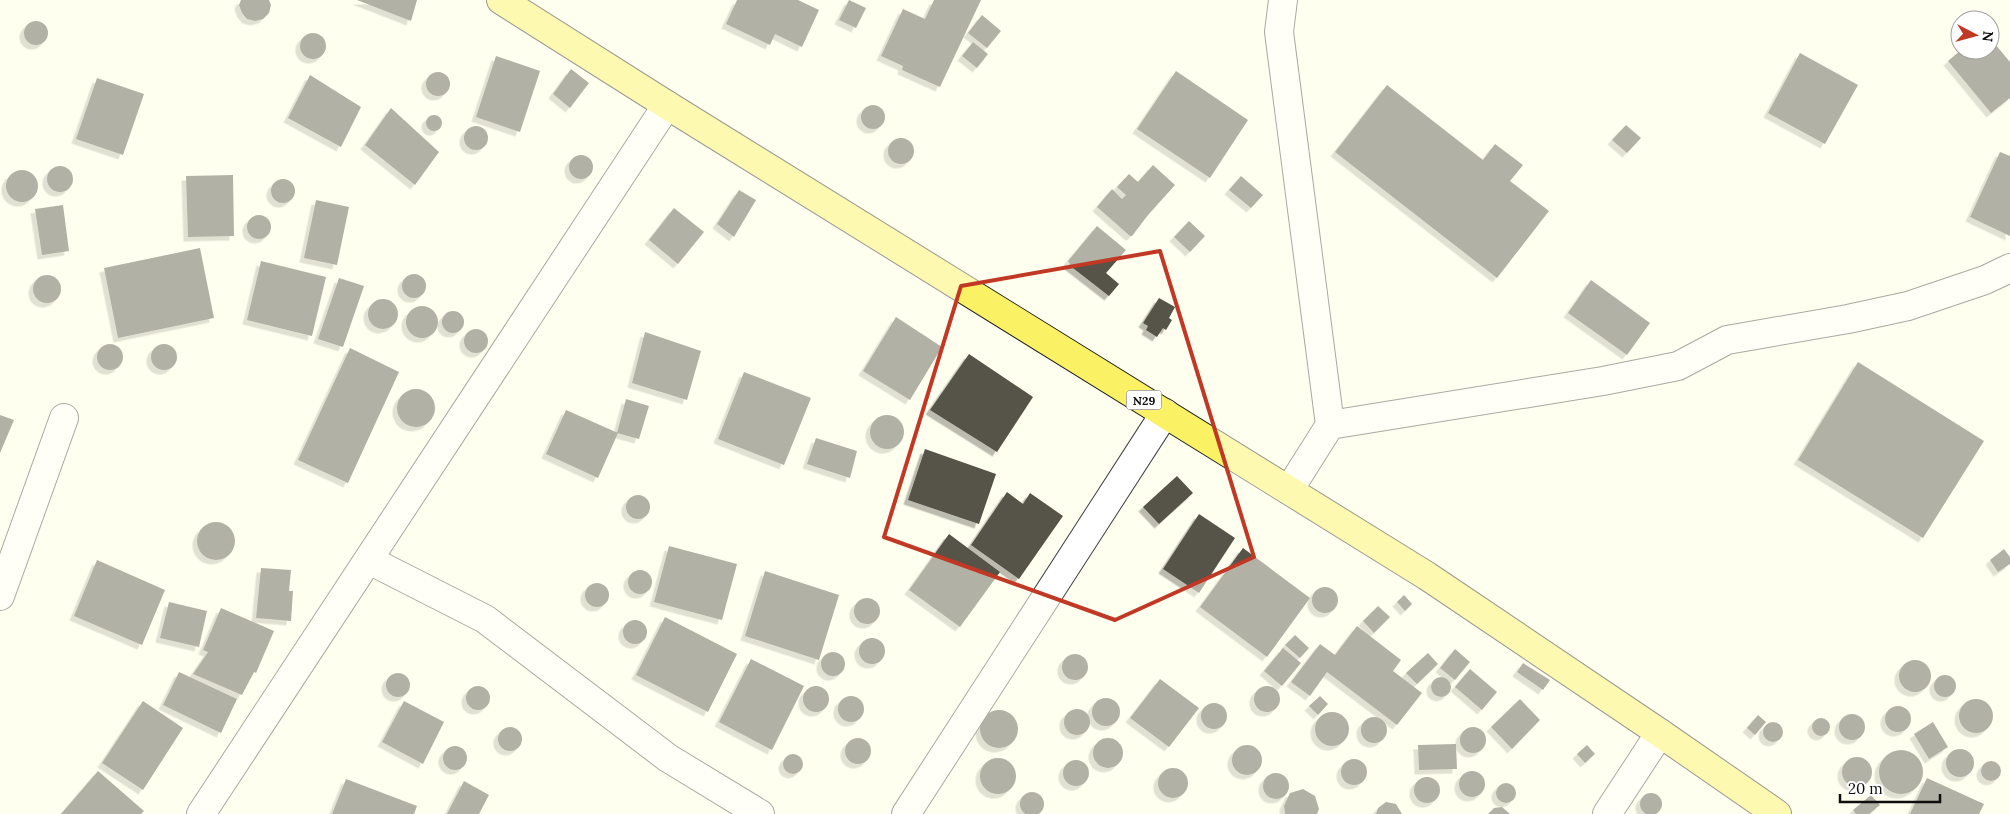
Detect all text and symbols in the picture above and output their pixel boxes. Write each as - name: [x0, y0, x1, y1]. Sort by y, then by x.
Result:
- north arrow: [1950, 10, 2000, 60]
- text: N: [1978, 30, 1997, 43]
- road number: N29: [1126, 390, 1162, 410]
- scale bar: [1840, 772, 1940, 804]
- text: 20 m: [1848, 779, 1883, 798]

